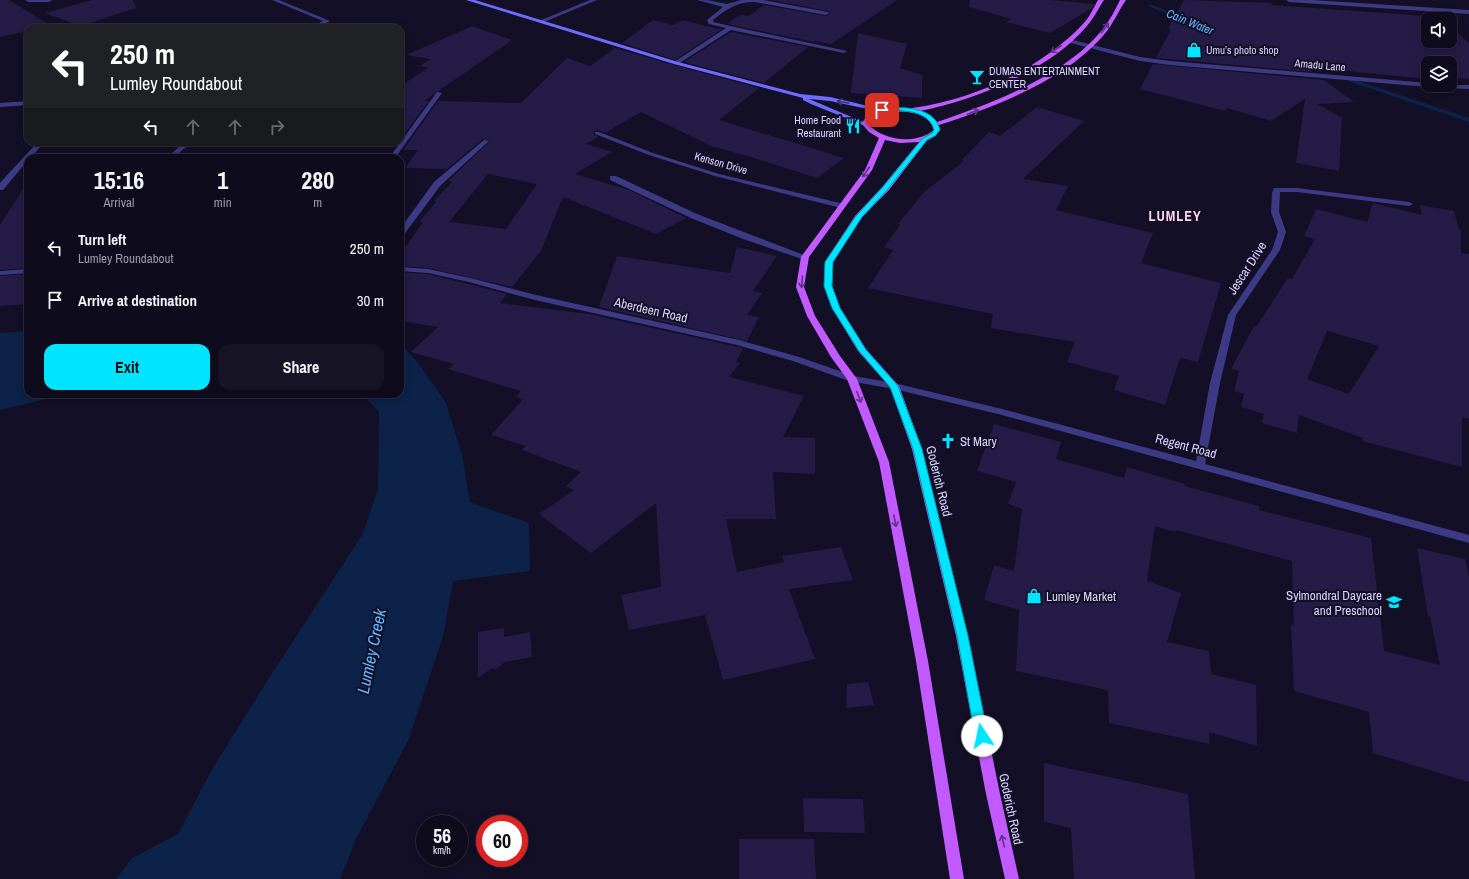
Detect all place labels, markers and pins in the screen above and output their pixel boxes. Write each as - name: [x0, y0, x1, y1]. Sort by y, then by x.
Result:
- shop icon: Umu’s photo shop: [1185, 41, 1203, 59]
- place label: Umu’s photo shop: [1206, 43, 1279, 57]
- place label: DUMAS ENTERTAINMENT CENTER: [989, 64, 1100, 91]
- bar icon: DUMAS ENTERTAINMENT CENTER: [968, 68, 986, 86]
- pin: [865, 93, 899, 127]
- place label: Home Food Restaurant: [794, 113, 841, 140]
- restaurant icon: Home Food Restaurant: [844, 117, 862, 135]
- church icon: St Mary: [939, 432, 957, 450]
- place label: St Mary: [960, 433, 997, 450]
- shop icon: Lumley Market: [1025, 587, 1043, 605]
- place label: Sylmondral Daycare and Preschool: [1286, 587, 1382, 619]
- place label: Lumley Market: [1046, 588, 1116, 605]
- school or university icon: Sylmondral Daycare and Preschool: [1385, 593, 1403, 611]

